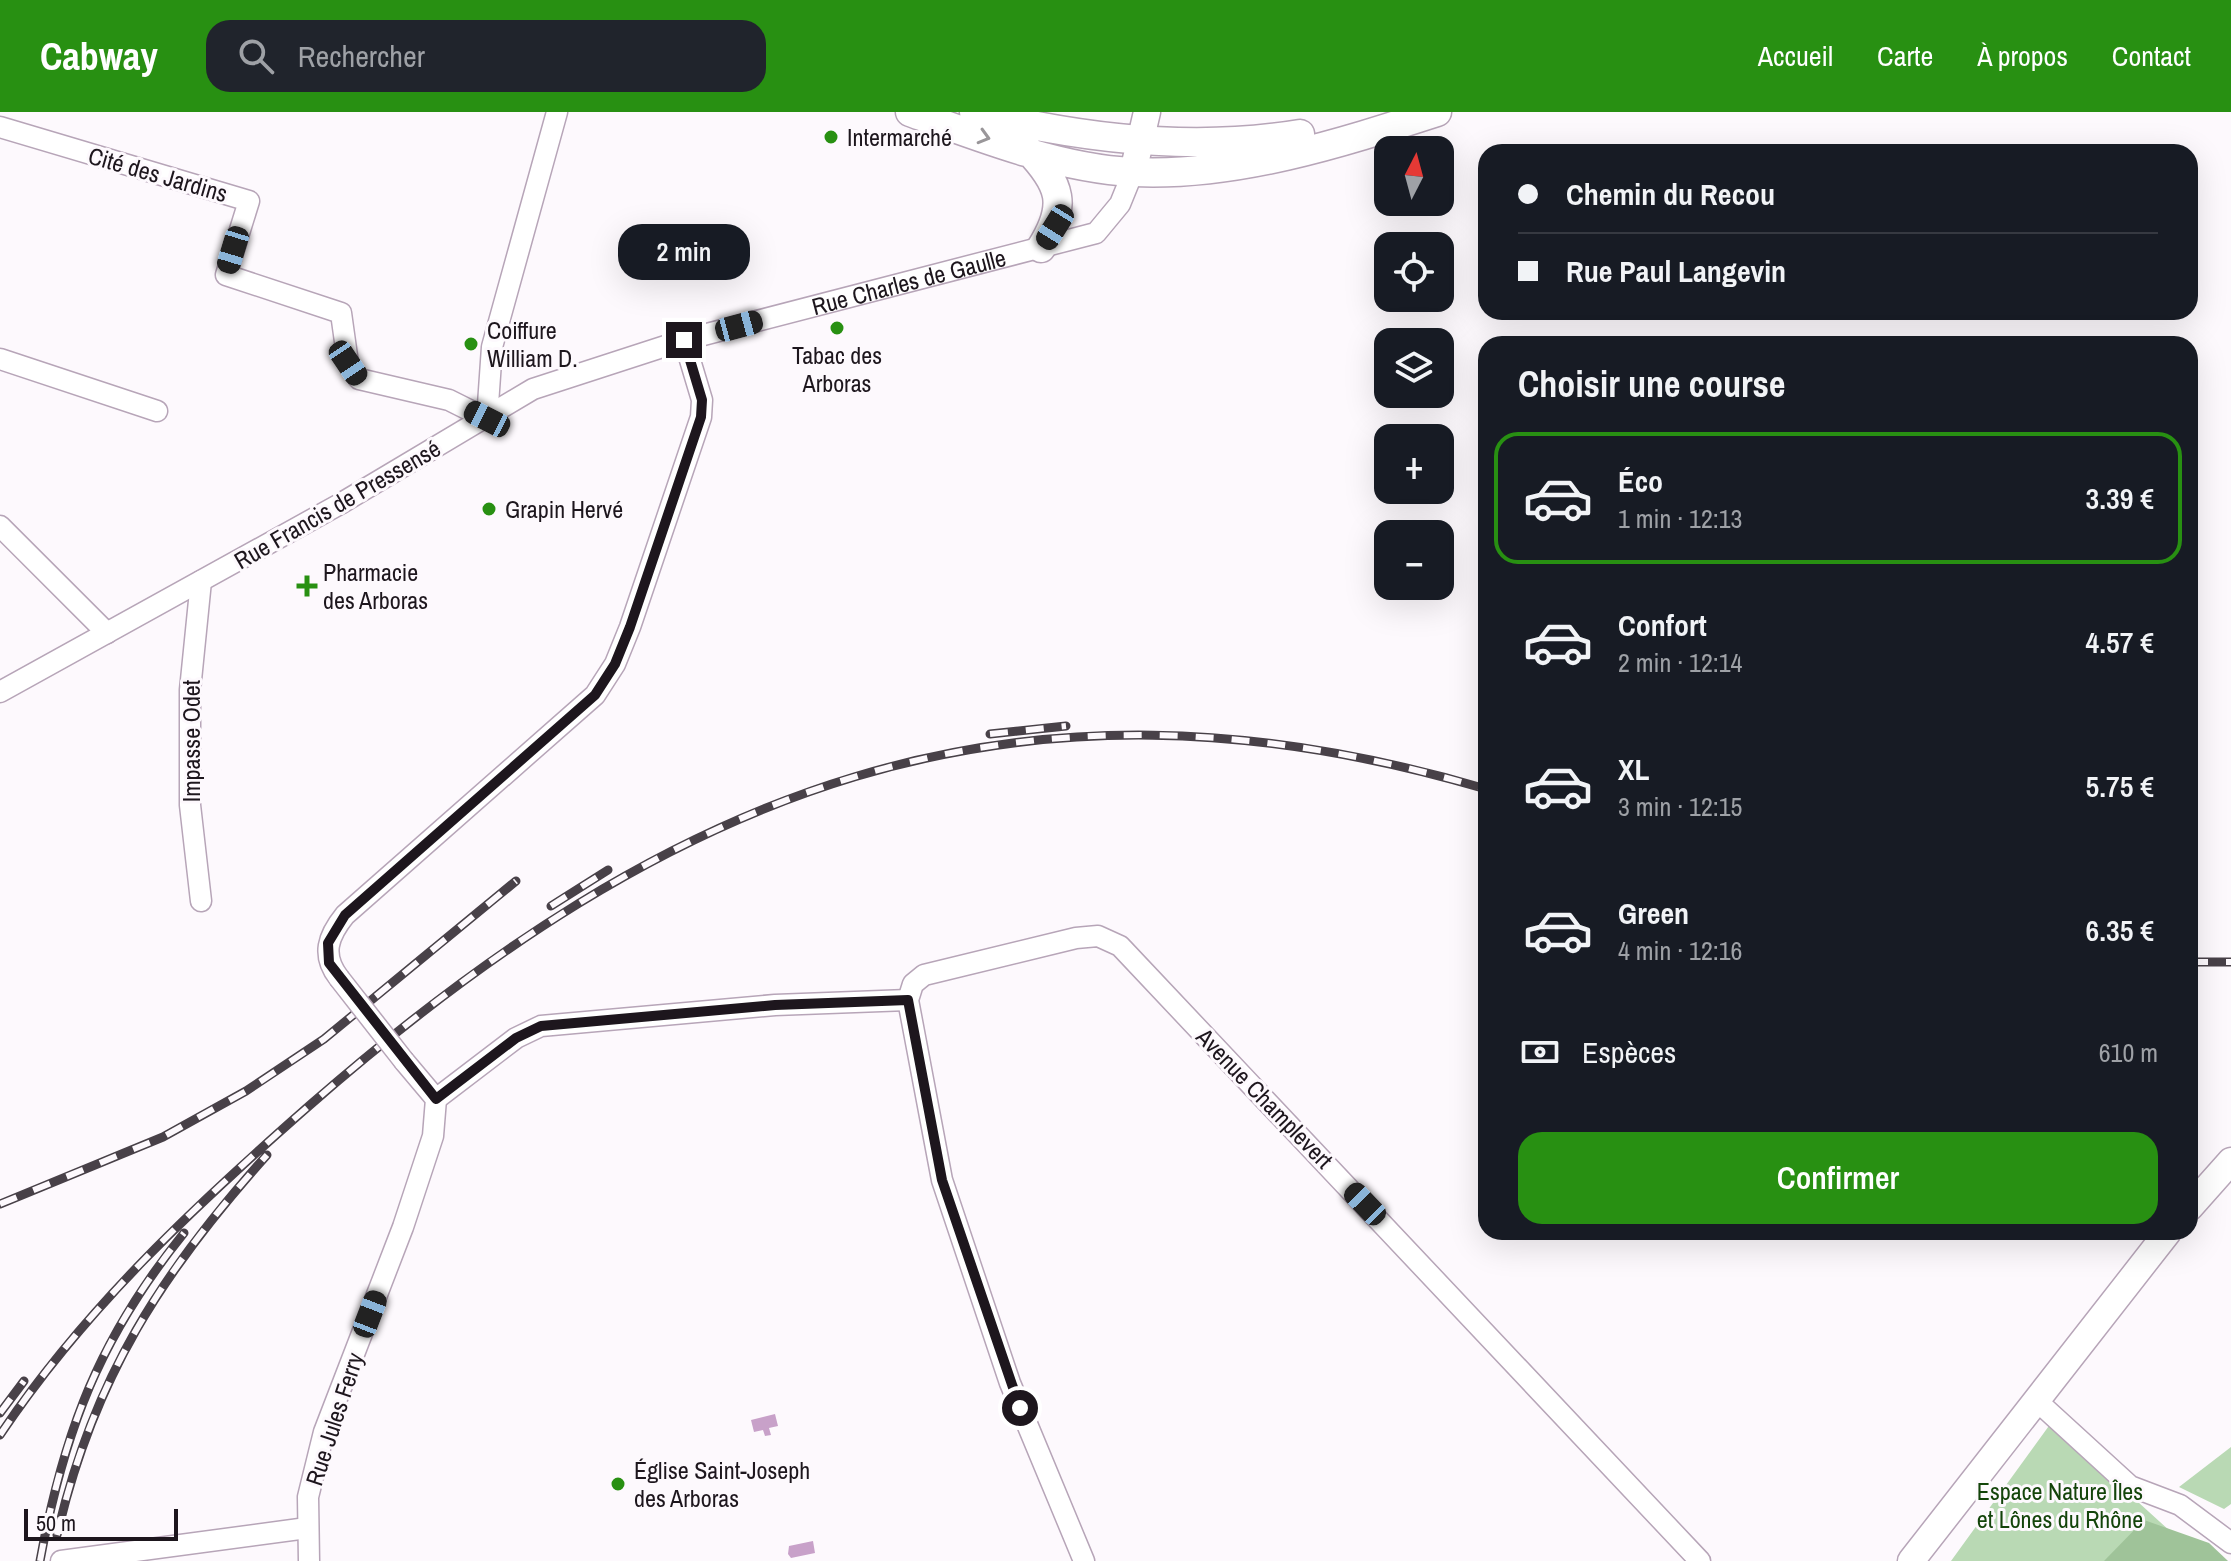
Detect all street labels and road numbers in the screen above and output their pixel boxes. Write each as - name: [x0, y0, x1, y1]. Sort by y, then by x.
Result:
- street label: Cité des Jardins: [85, 139, 231, 209]
- street label: Rue Charles de Gaulle: [808, 241, 1009, 322]
- street label: Rue Francis de Pressensé: [228, 432, 446, 576]
- street label: Impasse Odet: [175, 679, 207, 802]
- street label: Avenue Champlevert: [1189, 1020, 1341, 1175]
- street label: Rue Jules Ferry: [297, 1348, 371, 1490]

